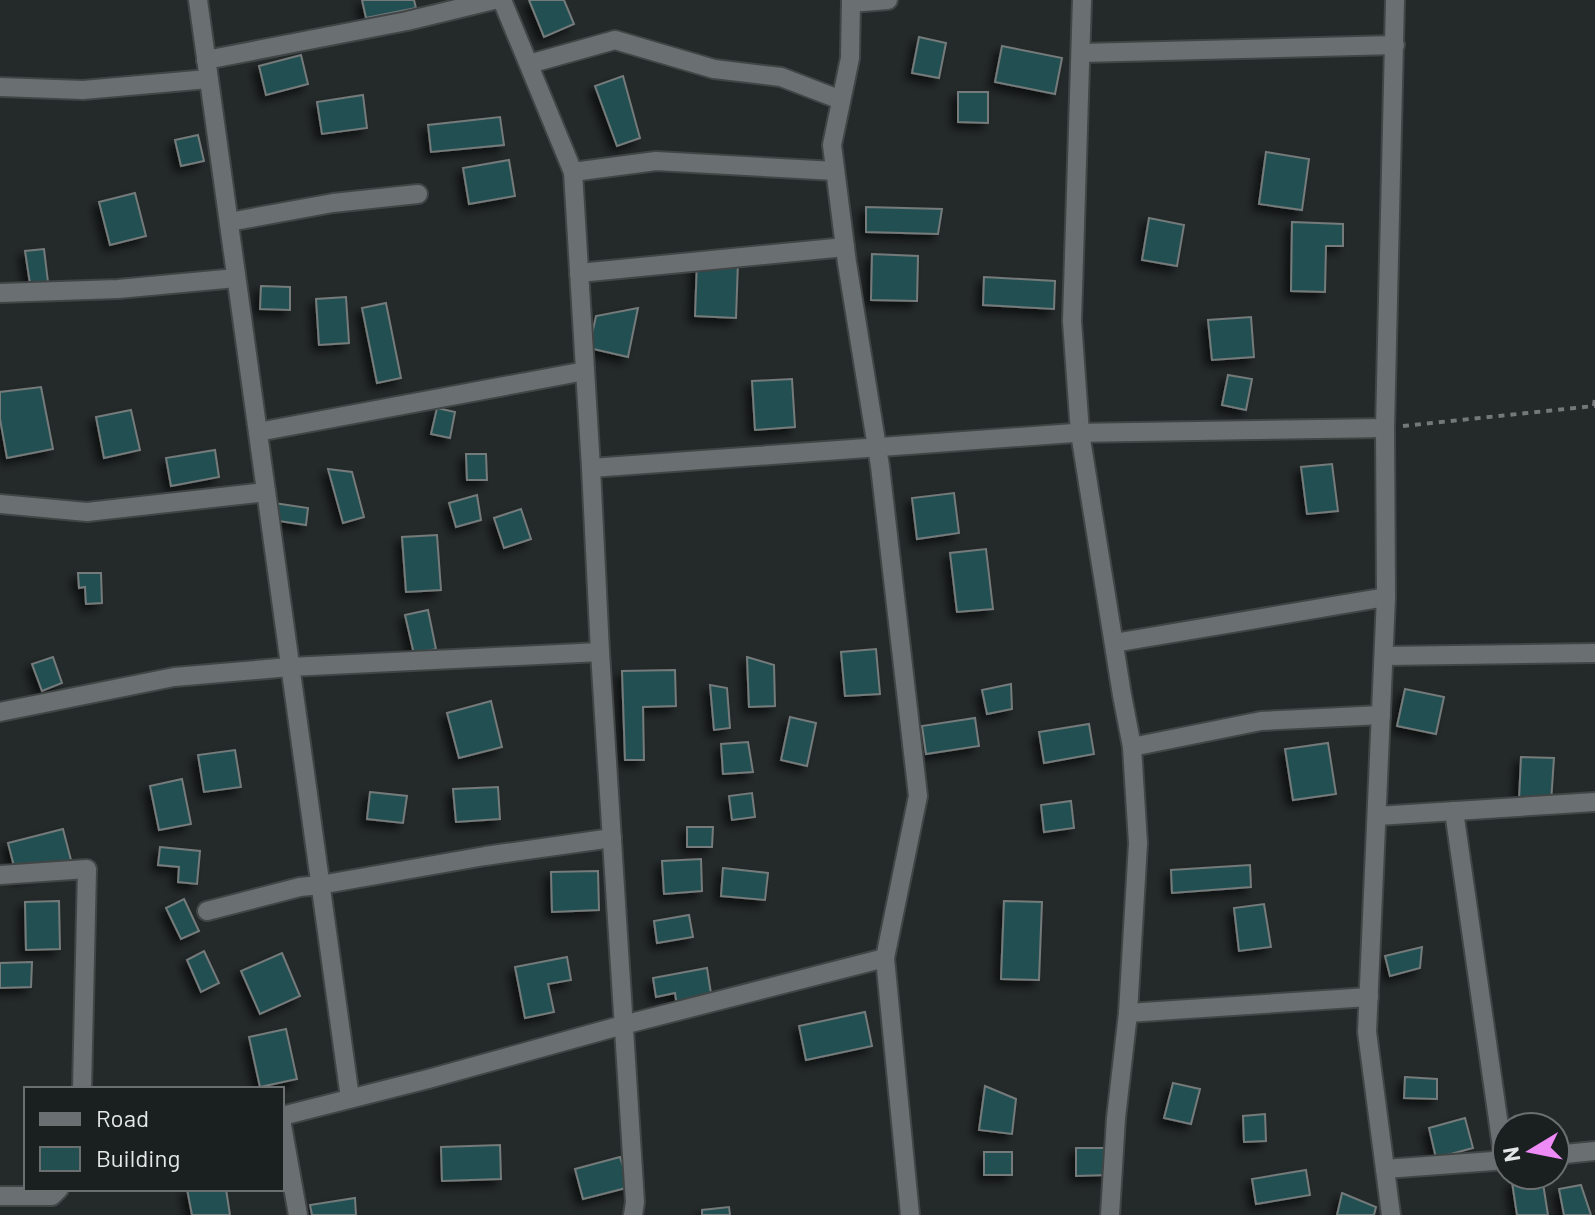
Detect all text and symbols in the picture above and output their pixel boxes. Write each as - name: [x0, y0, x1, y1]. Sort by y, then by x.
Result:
- legend: [24, 1087, 284, 1191]
- text: Road: [96, 1103, 149, 1132]
- north arrow: [1491, 1111, 1571, 1191]
- text: Building: [96, 1143, 180, 1172]
- text: N: [1496, 1145, 1524, 1164]

